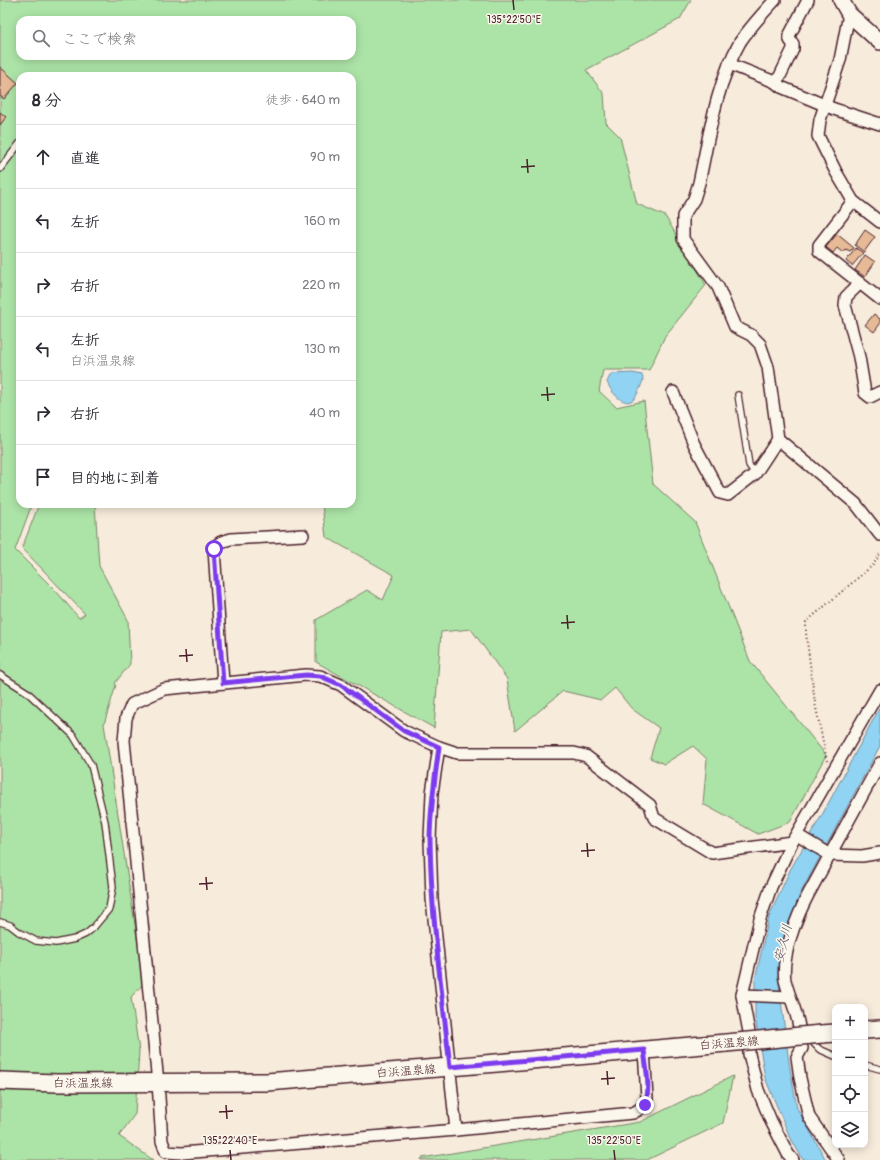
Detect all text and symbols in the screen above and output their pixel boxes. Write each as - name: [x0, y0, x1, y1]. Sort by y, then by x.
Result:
- text: 135°22'50"E: [487, 14, 541, 26]
- search box: [16, 16, 356, 60]
- icon: search: [30, 27, 52, 49]
- text: ここで検索: [62, 30, 137, 49]
- text: 8 分: [32, 90, 61, 111]
- text: 徒歩 · 640 m: [266, 92, 340, 108]
- icon: ahead: [32, 146, 54, 168]
- text: 直進: [70, 149, 100, 168]
- text: 90 m: [310, 149, 340, 165]
- icon: left: [32, 210, 54, 232]
- text: 左折: [70, 213, 100, 232]
- text: 160 m: [304, 213, 340, 229]
- icon: right: [32, 274, 54, 296]
- text: 右折: [70, 277, 100, 296]
- text: 220 m: [302, 277, 340, 293]
- text: 左折: [70, 331, 100, 350]
- icon: left: [32, 338, 54, 360]
- text: 130 m: [304, 341, 340, 357]
- text: 白浜温泉線: [70, 353, 135, 369]
- icon: right: [32, 402, 54, 424]
- text: 右折: [70, 405, 100, 424]
- text: 40 m: [309, 405, 340, 421]
- icon: arrive: [32, 466, 54, 488]
- text: 目的地に到着: [70, 469, 160, 488]
- route start: [205, 540, 223, 558]
- water label: 安久川: [770, 922, 795, 964]
- map controls: [832, 1004, 868, 1148]
- button: +: [832, 1004, 868, 1040]
- street label: 白浜温泉線: [698, 1033, 760, 1054]
- button: −: [832, 1040, 868, 1076]
- street label: 白浜温泉線: [376, 1062, 436, 1081]
- street label: 白浜温泉線: [53, 1076, 113, 1091]
- button: locate: [832, 1076, 868, 1112]
- route end: [636, 1096, 654, 1114]
- button: layers: [832, 1112, 868, 1148]
- text: 135°22'40"E: [203, 1135, 257, 1147]
- text: 135°22'50"E: [587, 1135, 641, 1147]

